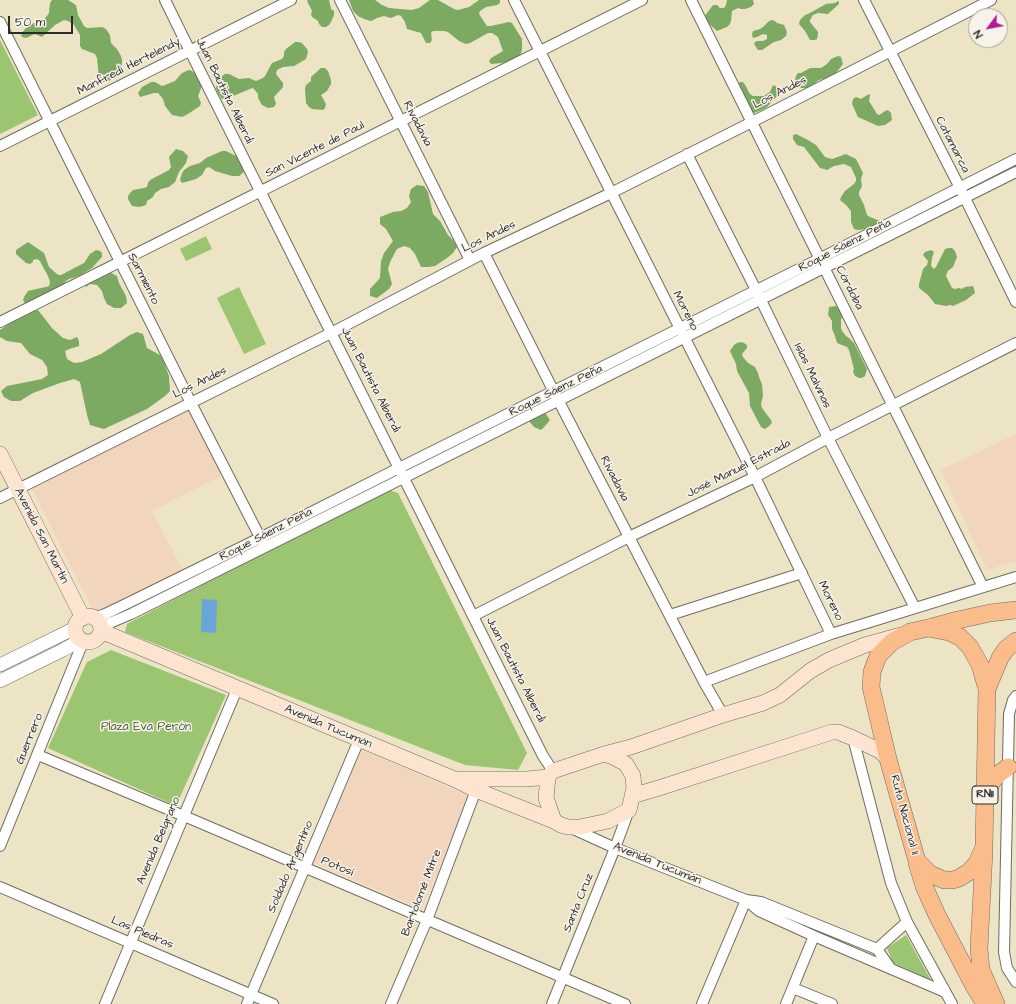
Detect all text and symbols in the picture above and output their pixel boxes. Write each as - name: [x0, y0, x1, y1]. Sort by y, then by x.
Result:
- scale bar: [10, 8, 75, 34]
- north arrow: [968, 8, 1008, 48]
- text: 50 m: [15, 14, 45, 31]
- text: N: [970, 27, 986, 41]
- street label: Manfredi Hertelendy: [75, 35, 183, 99]
- street label: Juan Bautista Alberdi: [192, 36, 256, 146]
- street label: Los Andes: [751, 73, 809, 113]
- street label: Rivadavia: [399, 99, 435, 149]
- street label: Catamarca: [932, 114, 972, 176]
- street label: San Vicente de Paul: [263, 119, 367, 181]
- street label: Roque Sáenz Peña: [796, 216, 894, 276]
- street label: Los Andes: [460, 218, 518, 256]
- street label: Sarmiento: [124, 251, 162, 307]
- street label: Córdoba: [832, 264, 866, 312]
- street label: Moreno: [669, 289, 701, 333]
- street label: Juan Bautista Alberdi: [337, 325, 403, 435]
- street label: Islas Malvinas: [790, 341, 834, 411]
- street label: Roque Sáenz Peña: [507, 362, 605, 420]
- street label: Los Andes: [171, 364, 229, 402]
- street label: José Manuel Estrada: [685, 437, 793, 501]
- street label: Rivadavia: [596, 454, 632, 504]
- street label: Avenida San Martín: [11, 486, 71, 586]
- street label: Roque Sáenz Peña: [217, 505, 315, 565]
- street label: Moreno: [814, 579, 846, 623]
- street label: Juan Bautista Alberdi: [482, 615, 548, 725]
- street label: Avenida Tucumán: [282, 702, 374, 752]
- street label: Guerrero: [13, 711, 47, 767]
- park label: Plaza Eva Perón: [101, 720, 191, 734]
- street label: Ruta Nacional 11: [886, 774, 922, 856]
- road number: RN11: [972, 786, 998, 804]
- street label: Avenida Belgrano: [134, 795, 184, 887]
- street label: Soldado Argentino: [265, 819, 317, 915]
- street label: Avenida Tucumán: [611, 840, 703, 888]
- street label: Bartolomé Mitre: [399, 848, 445, 938]
- street label: Potosí: [319, 854, 355, 880]
- street label: Santa Cruz: [561, 871, 597, 935]
- street label: Las Piedras: [109, 913, 175, 953]

